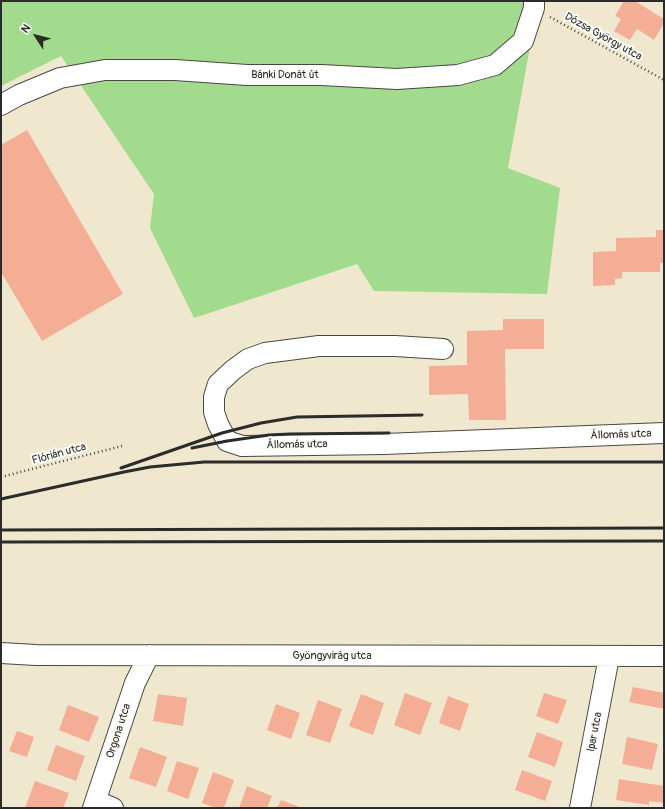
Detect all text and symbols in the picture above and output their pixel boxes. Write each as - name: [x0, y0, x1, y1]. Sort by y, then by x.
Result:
- street label: Dózsa György utca: [562, 10, 644, 64]
- north arrow: [16, 16, 56, 56]
- text: N: [18, 22, 33, 35]
- street label: Bánki Donát út: [251, 68, 319, 82]
- street label: Állomás utca: [590, 427, 652, 443]
- street label: Állomás utca: [266, 438, 328, 452]
- street label: Flórián utca: [30, 440, 88, 468]
- street label: Gyöngyvirág utca: [292, 649, 372, 663]
- street label: Orgona utca: [104, 702, 134, 760]
- street label: Ipar utca: [585, 711, 605, 753]

